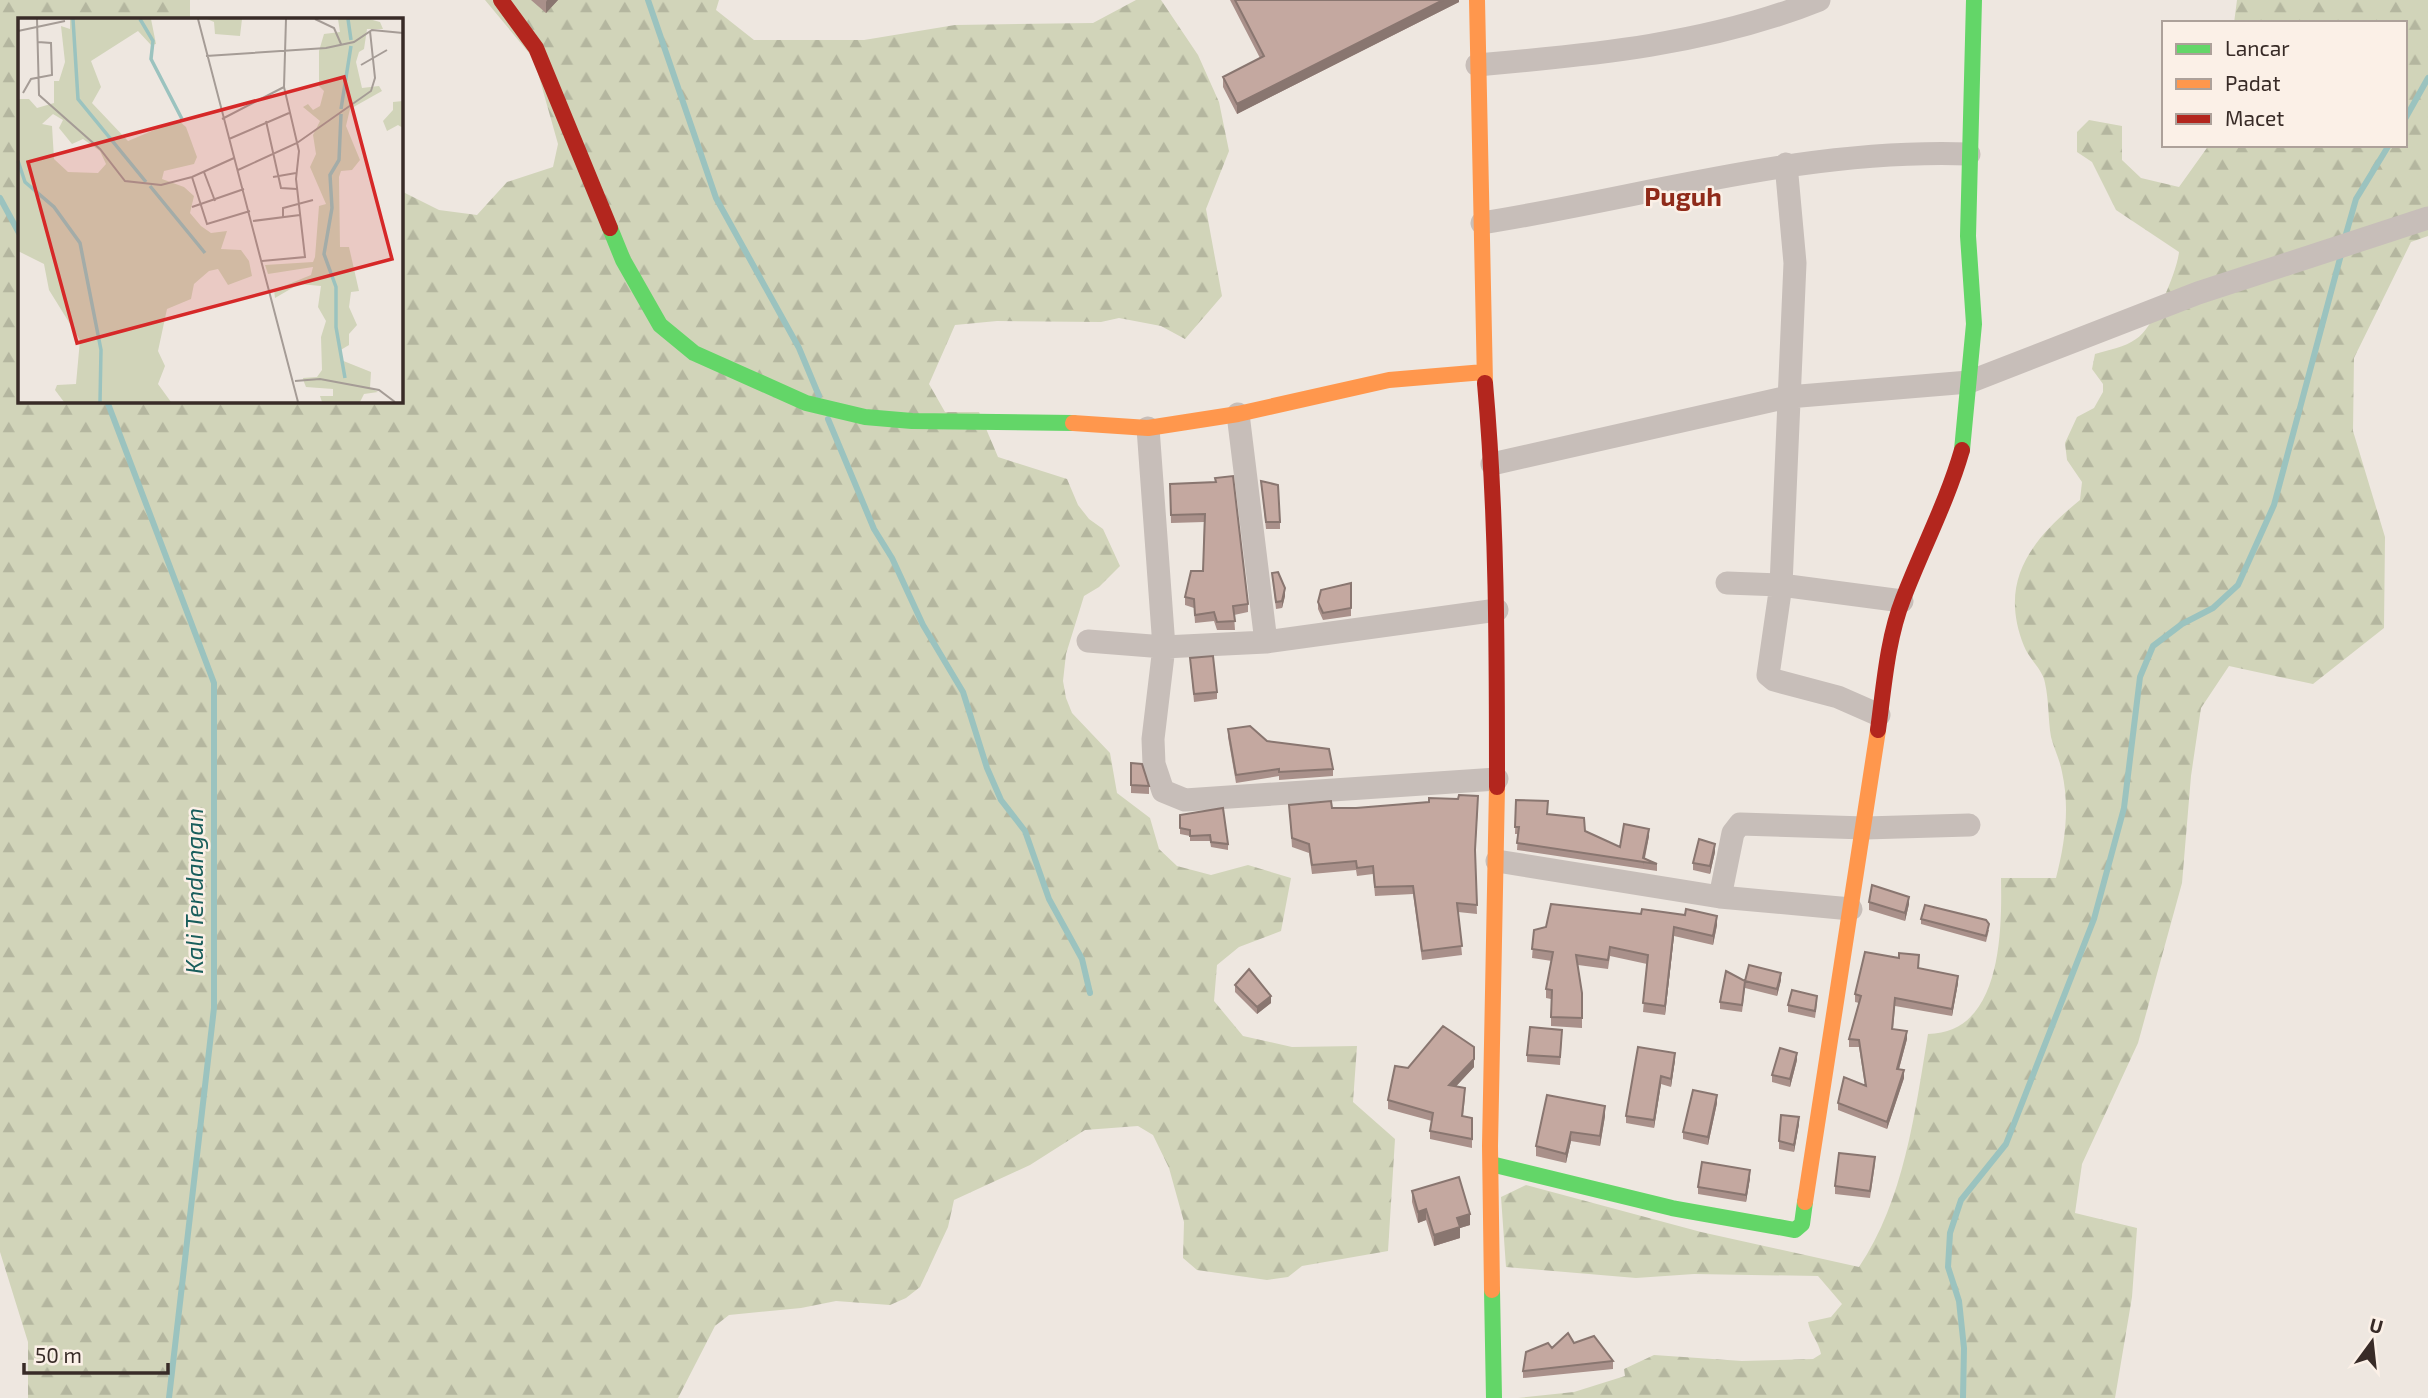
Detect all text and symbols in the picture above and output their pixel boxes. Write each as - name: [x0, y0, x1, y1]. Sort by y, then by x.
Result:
- inset map: [18, 18, 402, 402]
- legend: [2162, 21, 2407, 147]
- text: Lancar: [2225, 35, 2290, 60]
- text: Padat: [2225, 70, 2280, 95]
- text: Macet: [2225, 105, 2284, 130]
- district label: Puguh: [1644, 180, 1722, 211]
- water label: Kali Tendangan: [179, 808, 208, 974]
- north arrow: [2337, 1307, 2407, 1377]
- text: U: [2367, 1312, 2386, 1338]
- scale bar: [24, 1332, 168, 1376]
- text: 50 m: [35, 1342, 82, 1367]

